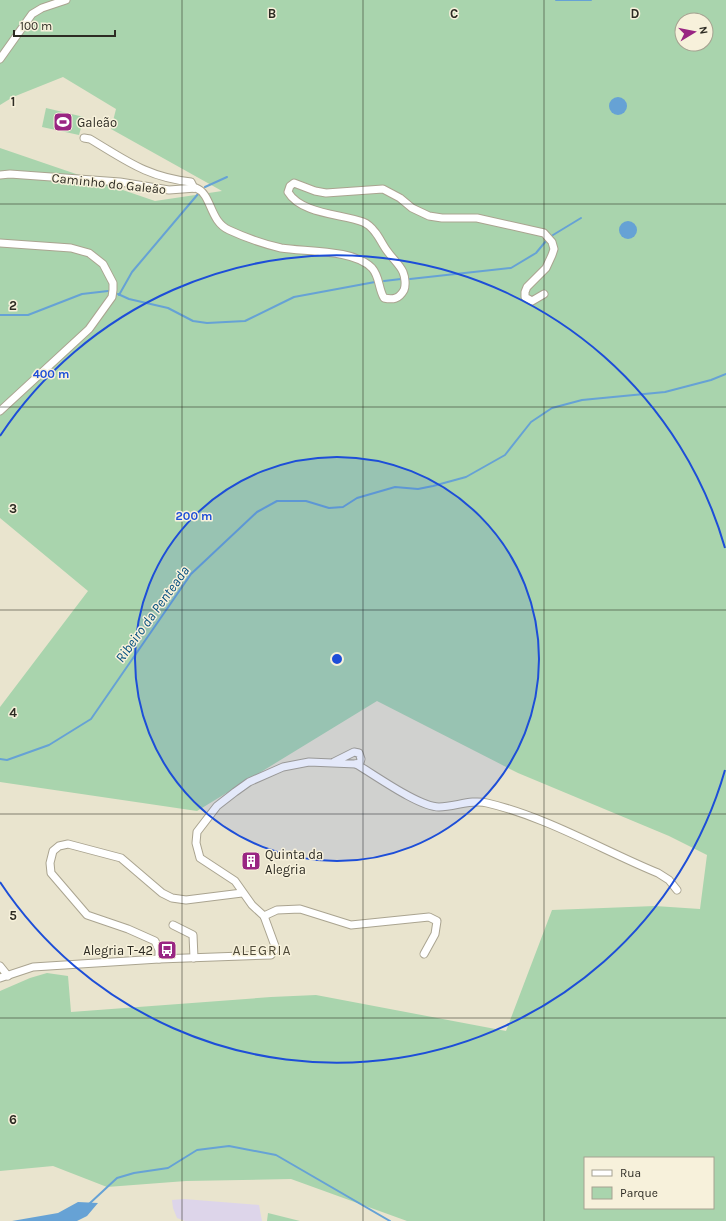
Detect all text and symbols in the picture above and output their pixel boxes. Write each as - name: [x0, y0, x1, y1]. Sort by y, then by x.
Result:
- text: B: [268, 6, 276, 21]
- text: C: [450, 6, 458, 21]
- text: D: [631, 6, 640, 21]
- scale bar: [14, 12, 115, 38]
- north arrow: [674, 12, 714, 52]
- text: 100 m: [20, 19, 52, 33]
- text: N: [696, 25, 710, 35]
- text: 1: [11, 94, 15, 109]
- sports icon: Galeão: [52, 111, 74, 133]
- place label: Galeão: [77, 115, 117, 130]
- street label: Caminho do Galeão: [51, 170, 167, 197]
- text: 2: [9, 298, 17, 313]
- text: 400 m: [33, 367, 69, 381]
- text: 3: [9, 501, 17, 516]
- text: 200 m: [176, 509, 212, 523]
- water label: Ribeiro da Penteada: [112, 563, 193, 666]
- centre of rings: [330, 652, 344, 666]
- text: 4: [9, 705, 17, 720]
- place label: Quinta da Alegria: [265, 847, 323, 877]
- building icon: Quinta da Alegria: [240, 850, 262, 872]
- text: 5: [9, 908, 17, 923]
- bus stop icon: Alegria T-42: [156, 939, 178, 961]
- district label: ALEGRIA: [232, 942, 292, 959]
- place label: Alegria T-42: [83, 943, 153, 958]
- text: 6: [9, 1112, 17, 1127]
- legend: [584, 1157, 714, 1209]
- text: Rua: [620, 1166, 641, 1180]
- text: Parque: [620, 1186, 658, 1200]

